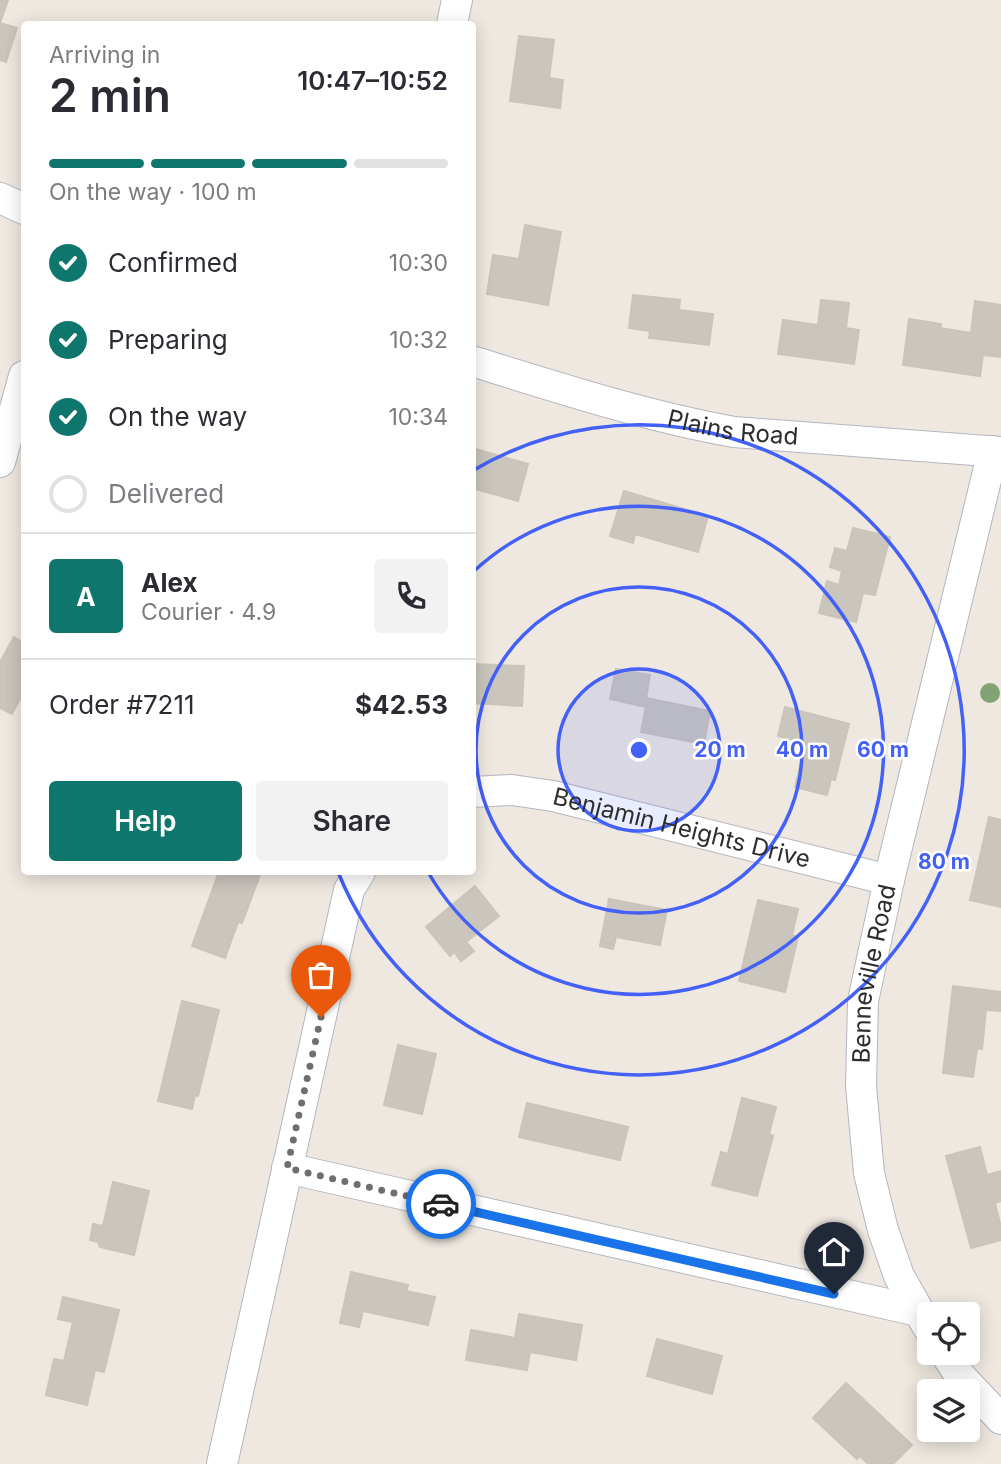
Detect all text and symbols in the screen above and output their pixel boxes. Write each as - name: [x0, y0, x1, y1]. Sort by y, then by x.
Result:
- text: Arriving in: [49, 41, 160, 69]
- text: 10:47–10:52: [297, 65, 448, 96]
- text: 2 min: [49, 67, 171, 123]
- text: On the way · 100 m: [49, 178, 257, 206]
- icon: check: [49, 244, 87, 282]
- text: Confirmed: [108, 247, 238, 278]
- text: 10:30: [389, 249, 448, 277]
- icon: check: [49, 321, 87, 359]
- text: Preparing: [108, 324, 228, 355]
- text: 10:32: [389, 326, 448, 354]
- icon: check: [49, 398, 87, 436]
- text: On the way: [108, 401, 247, 432]
- text: 10:34: [388, 403, 448, 431]
- street label: Plains Road: [665, 403, 799, 451]
- text: Delivered: [108, 478, 224, 509]
- button: phone: [374, 559, 448, 633]
- text: Alex: [141, 567, 198, 598]
- text: A: [76, 581, 96, 612]
- text: Courier · 4.9: [141, 598, 276, 626]
- text: Order #7211: [49, 689, 195, 720]
- text: $42.53: [355, 689, 448, 720]
- text: 20 m: [694, 737, 746, 762]
- text: 40 m: [776, 737, 828, 762]
- text: 60 m: [857, 737, 909, 762]
- centre of rings: [627, 738, 651, 762]
- button: Help: [49, 781, 242, 861]
- button: Share: [256, 781, 448, 861]
- street label: Benjamin Heights Drive: [550, 782, 813, 874]
- text: 80 m: [918, 849, 970, 874]
- street label: Benneville Road: [847, 882, 902, 1064]
- pin: [291, 945, 351, 1017]
- icon: bag: [302, 956, 340, 994]
- courier: [406, 1169, 476, 1239]
- icon: car: [422, 1185, 460, 1223]
- pin: [804, 1222, 864, 1294]
- icon: home: [815, 1233, 853, 1271]
- map controls: [917, 1302, 980, 1442]
- button: locate: [917, 1302, 980, 1365]
- button: layers: [917, 1379, 980, 1442]

